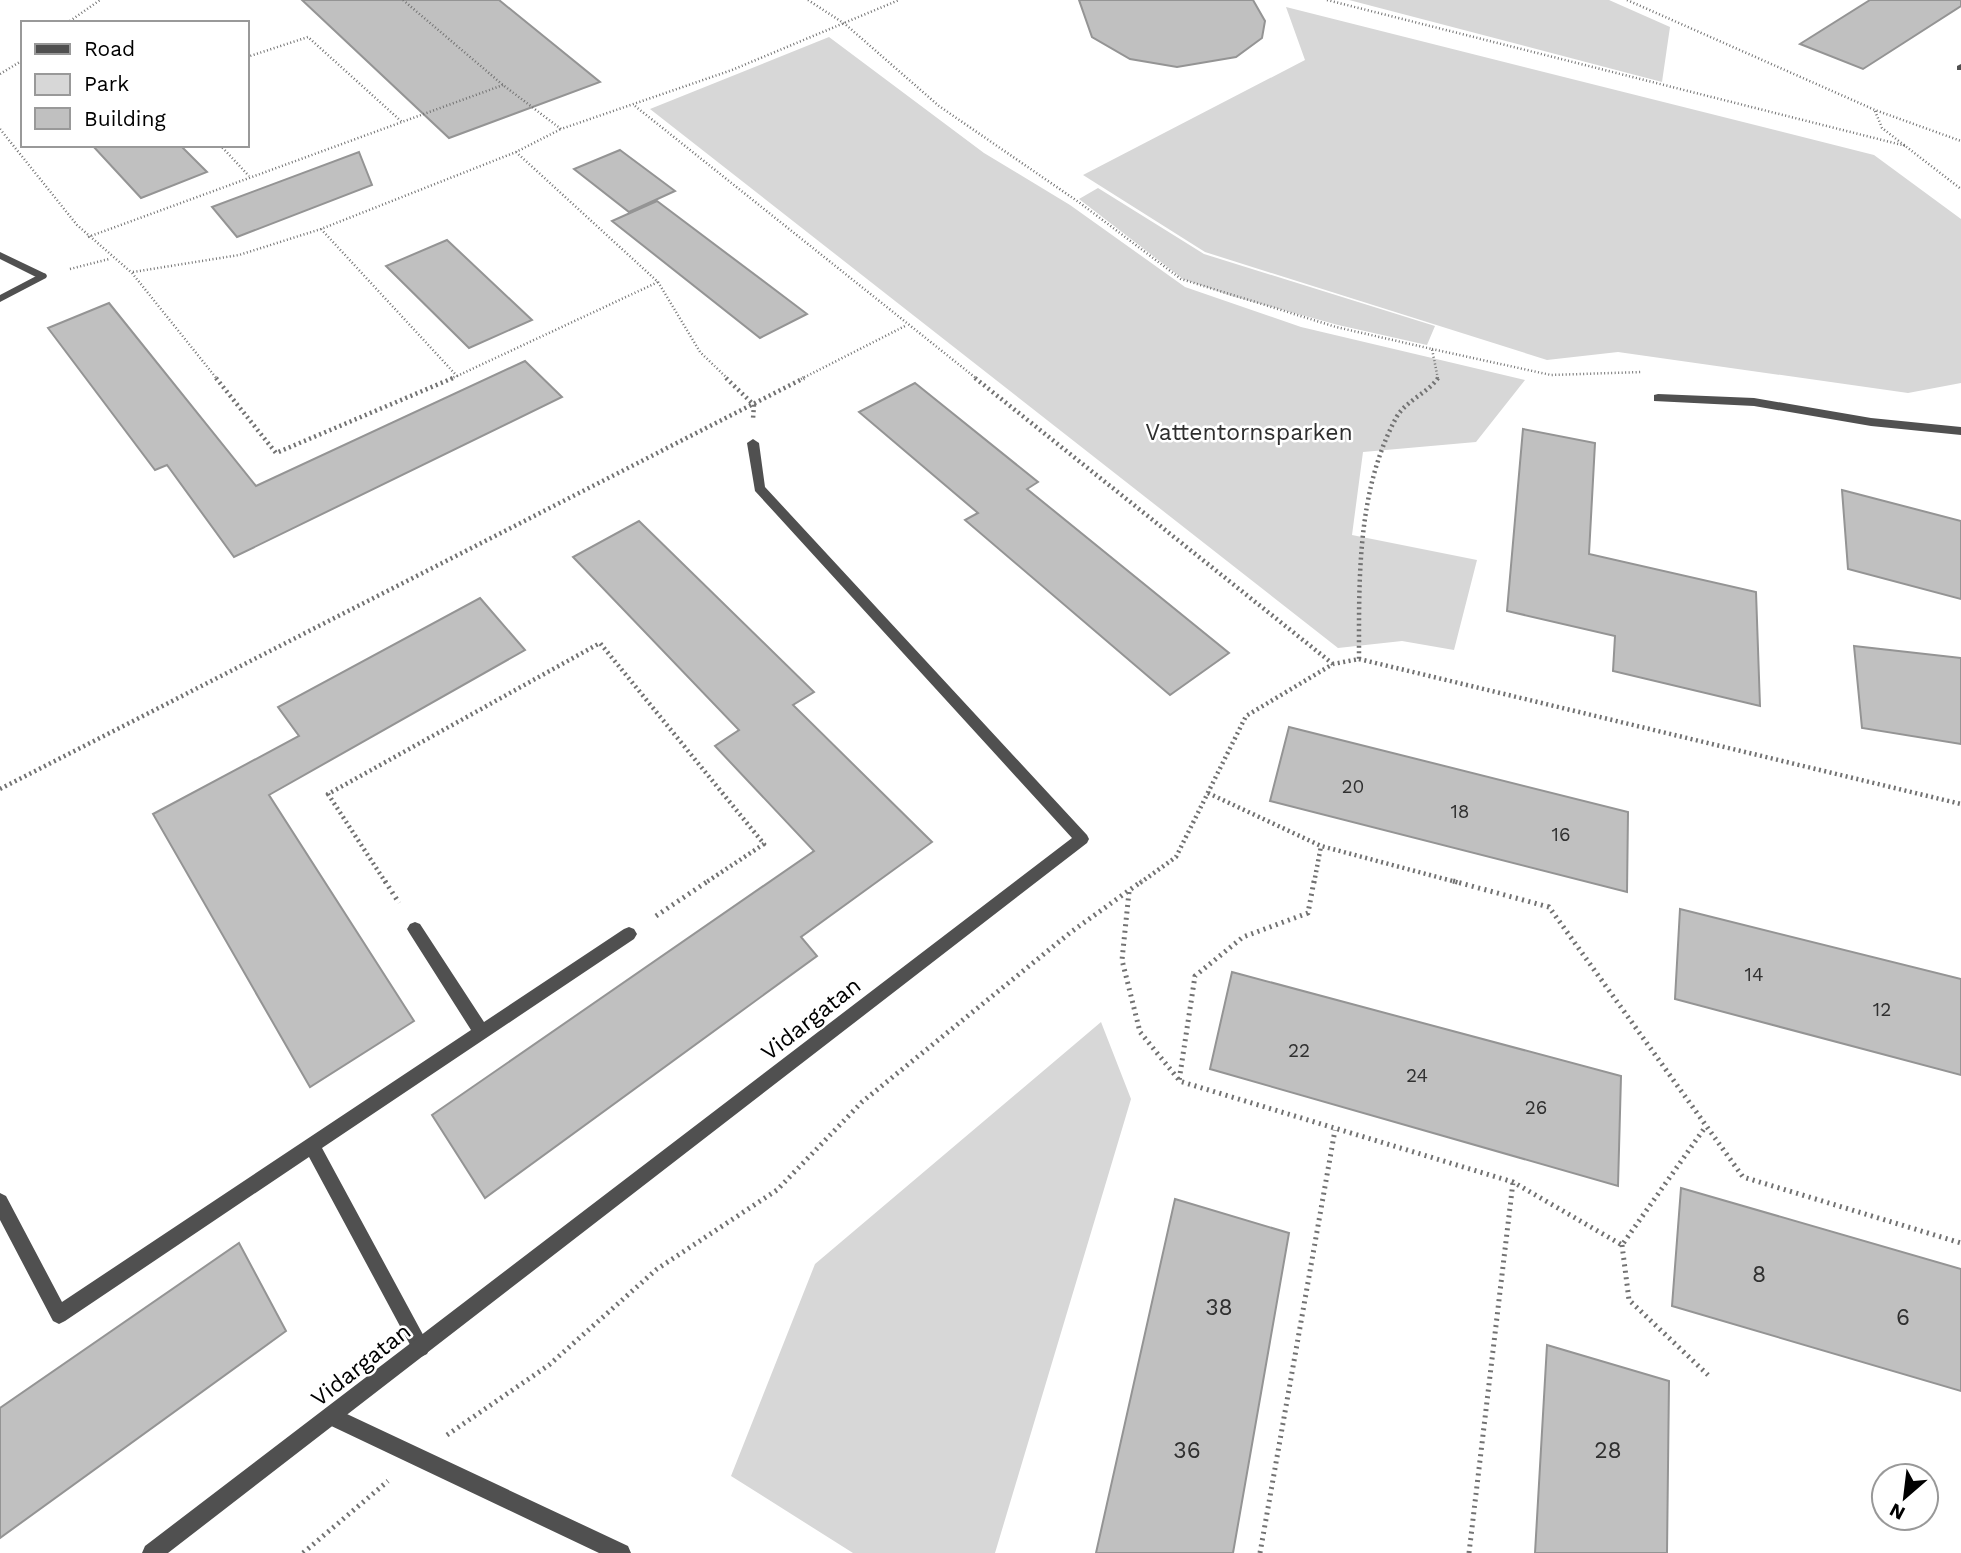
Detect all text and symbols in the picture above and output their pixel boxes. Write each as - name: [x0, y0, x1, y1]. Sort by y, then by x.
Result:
- legend: [21, 21, 248, 147]
- text: Road: [84, 36, 135, 61]
- text: Park: [84, 71, 129, 96]
- text: Building: [84, 106, 166, 131]
- park label: Vattentornsparken: [1145, 419, 1353, 446]
- house number: 20: [1342, 775, 1364, 798]
- house number: 18: [1450, 800, 1470, 823]
- house number: 16: [1552, 823, 1570, 846]
- house number: 14: [1744, 963, 1764, 986]
- street label: Vidargatan: [756, 972, 866, 1066]
- house number: 12: [1873, 998, 1891, 1021]
- house number: 22: [1288, 1039, 1310, 1062]
- house number: 24: [1406, 1064, 1428, 1087]
- house number: 26: [1525, 1096, 1547, 1119]
- house number: 8: [1752, 1261, 1766, 1288]
- house number: 38: [1205, 1294, 1233, 1321]
- house number: 6: [1896, 1304, 1910, 1331]
- street label: Vidargatan: [306, 1318, 416, 1412]
- house number: 36: [1173, 1437, 1201, 1464]
- house number: 28: [1594, 1437, 1622, 1464]
- north arrow: [1870, 1462, 1940, 1532]
- text: N: [1886, 1498, 1909, 1525]

